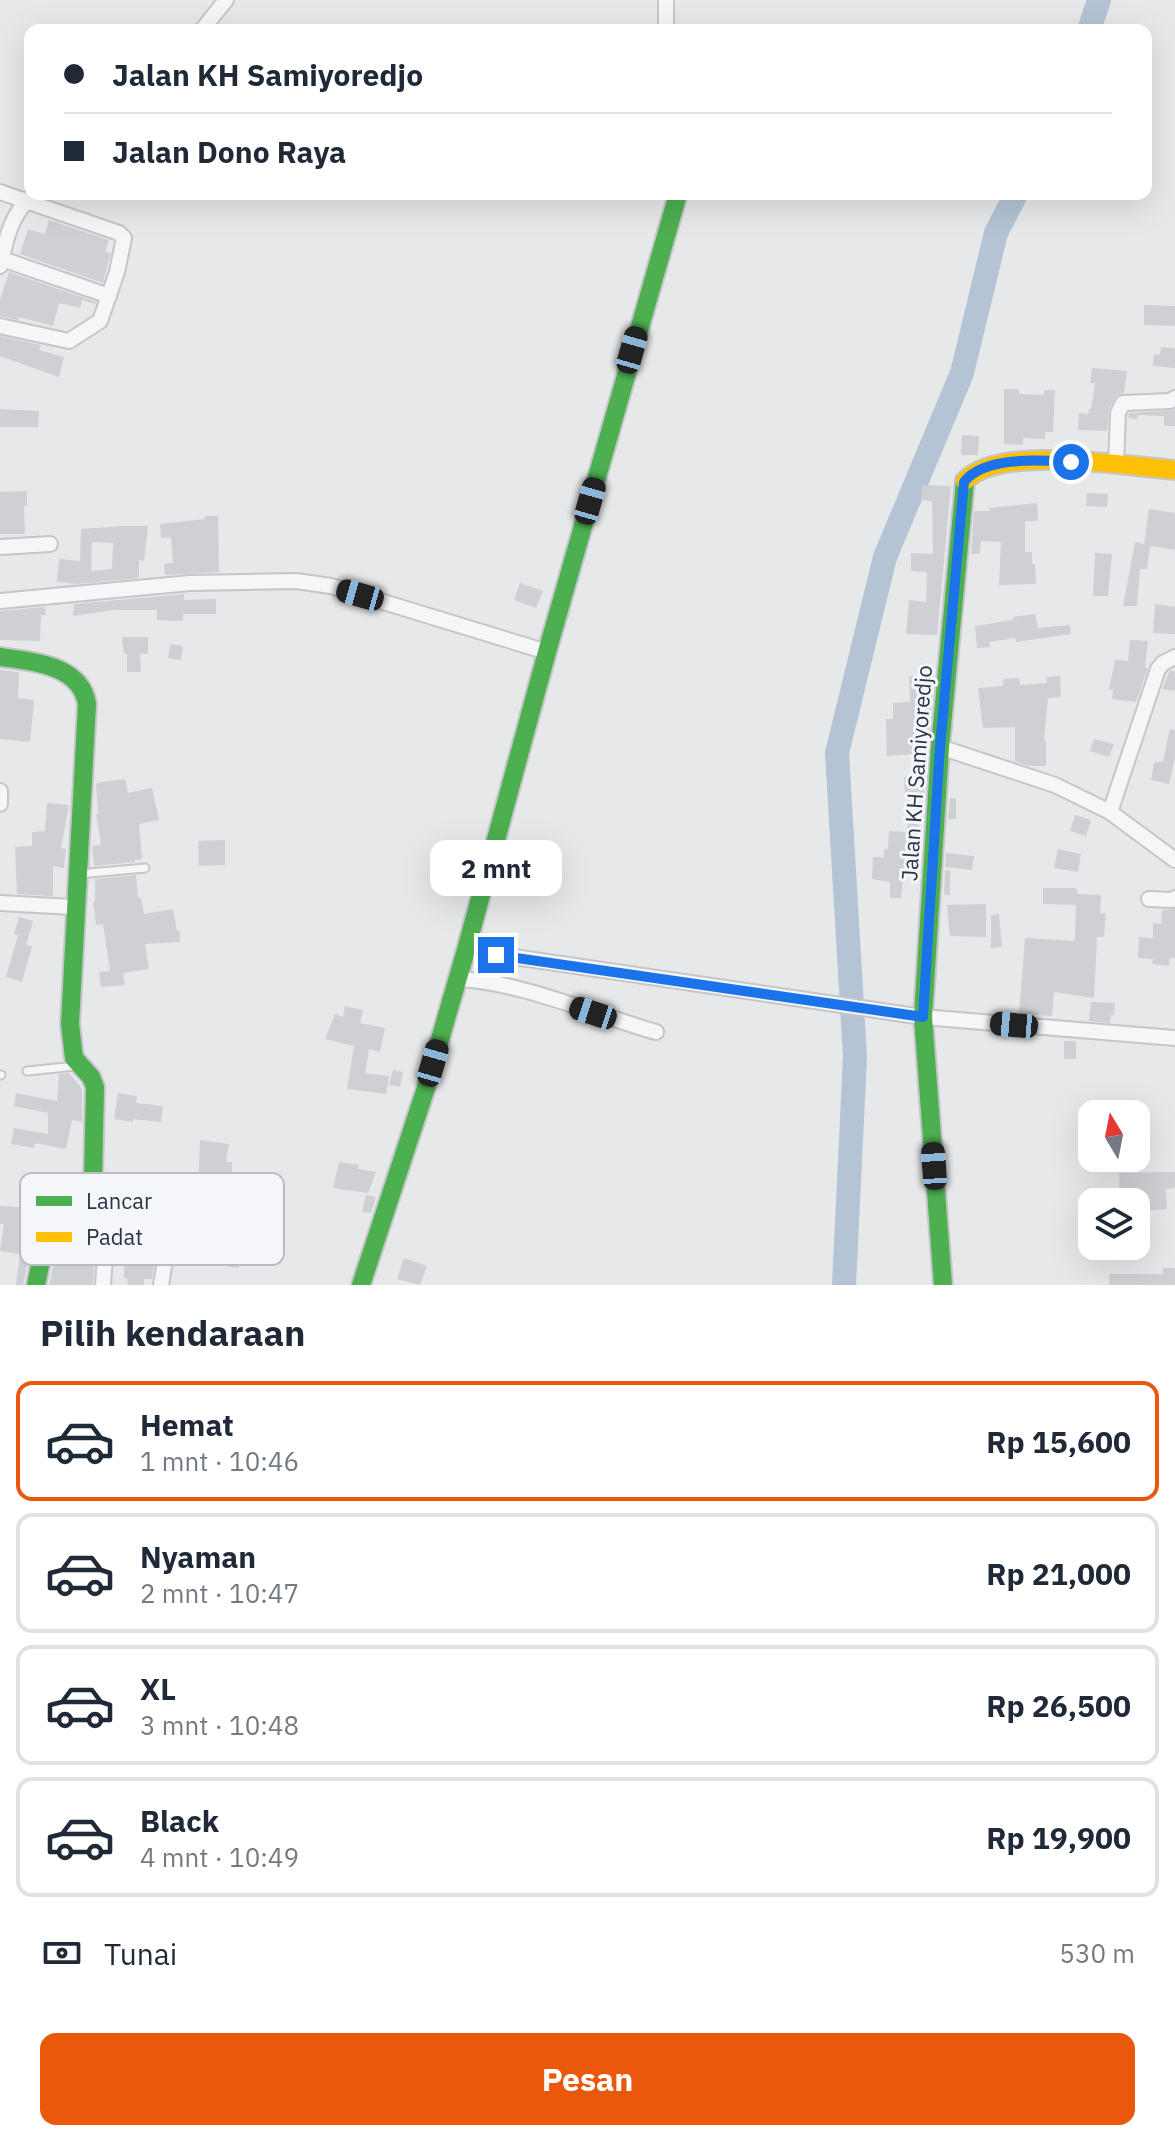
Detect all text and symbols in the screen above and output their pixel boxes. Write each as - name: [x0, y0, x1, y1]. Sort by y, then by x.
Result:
- text: Jalan KH Samiyoredjo: [112, 55, 423, 94]
- text: Jalan Dono Raya: [112, 132, 346, 171]
- car: [614, 324, 650, 376]
- route start: [1053, 444, 1089, 480]
- car: [572, 475, 608, 527]
- car: [334, 577, 386, 613]
- street label: Jalan KH Samiyoredjo: [894, 664, 938, 882]
- callout: 2 mnt: [430, 839, 562, 895]
- text: 2 mnt: [461, 851, 531, 885]
- route end: [478, 937, 514, 973]
- car: [566, 994, 620, 1032]
- car: [989, 1011, 1039, 1039]
- car: [415, 1037, 451, 1089]
- north arrow: [1078, 1100, 1150, 1172]
- map controls: [1078, 1100, 1150, 1260]
- car: [920, 1141, 948, 1191]
- legend: [20, 1173, 284, 1265]
- text: Lancar: [86, 1186, 152, 1215]
- button: layers: [1078, 1188, 1150, 1260]
- text: Padat: [86, 1222, 143, 1251]
- text: Pilih kendaraan: [40, 1309, 305, 1356]
- icon: car: [44, 1405, 116, 1477]
- text: Hemat: [140, 1405, 234, 1444]
- text: Rp 15,600: [986, 1422, 1131, 1461]
- text: 1 mnt · 10:46: [140, 1444, 299, 1478]
- icon: car: [44, 1537, 116, 1609]
- text: Nyaman: [140, 1537, 256, 1576]
- text: Rp 21,000: [986, 1554, 1131, 1593]
- text: 2 mnt · 10:47: [140, 1576, 299, 1610]
- icon: car: [44, 1669, 116, 1741]
- text: XL: [140, 1669, 176, 1708]
- text: Rp 26,500: [986, 1686, 1131, 1725]
- text: 3 mnt · 10:48: [140, 1708, 299, 1742]
- icon: car: [44, 1801, 116, 1873]
- text: Black: [140, 1801, 219, 1840]
- text: Rp 19,900: [986, 1818, 1131, 1857]
- text: 4 mnt · 10:49: [140, 1840, 299, 1874]
- icon: cash: [40, 1931, 84, 1975]
- text: Tunai: [104, 1934, 177, 1973]
- text: 530 m: [1059, 1936, 1135, 1970]
- button: Pesan: [40, 2033, 1135, 2125]

